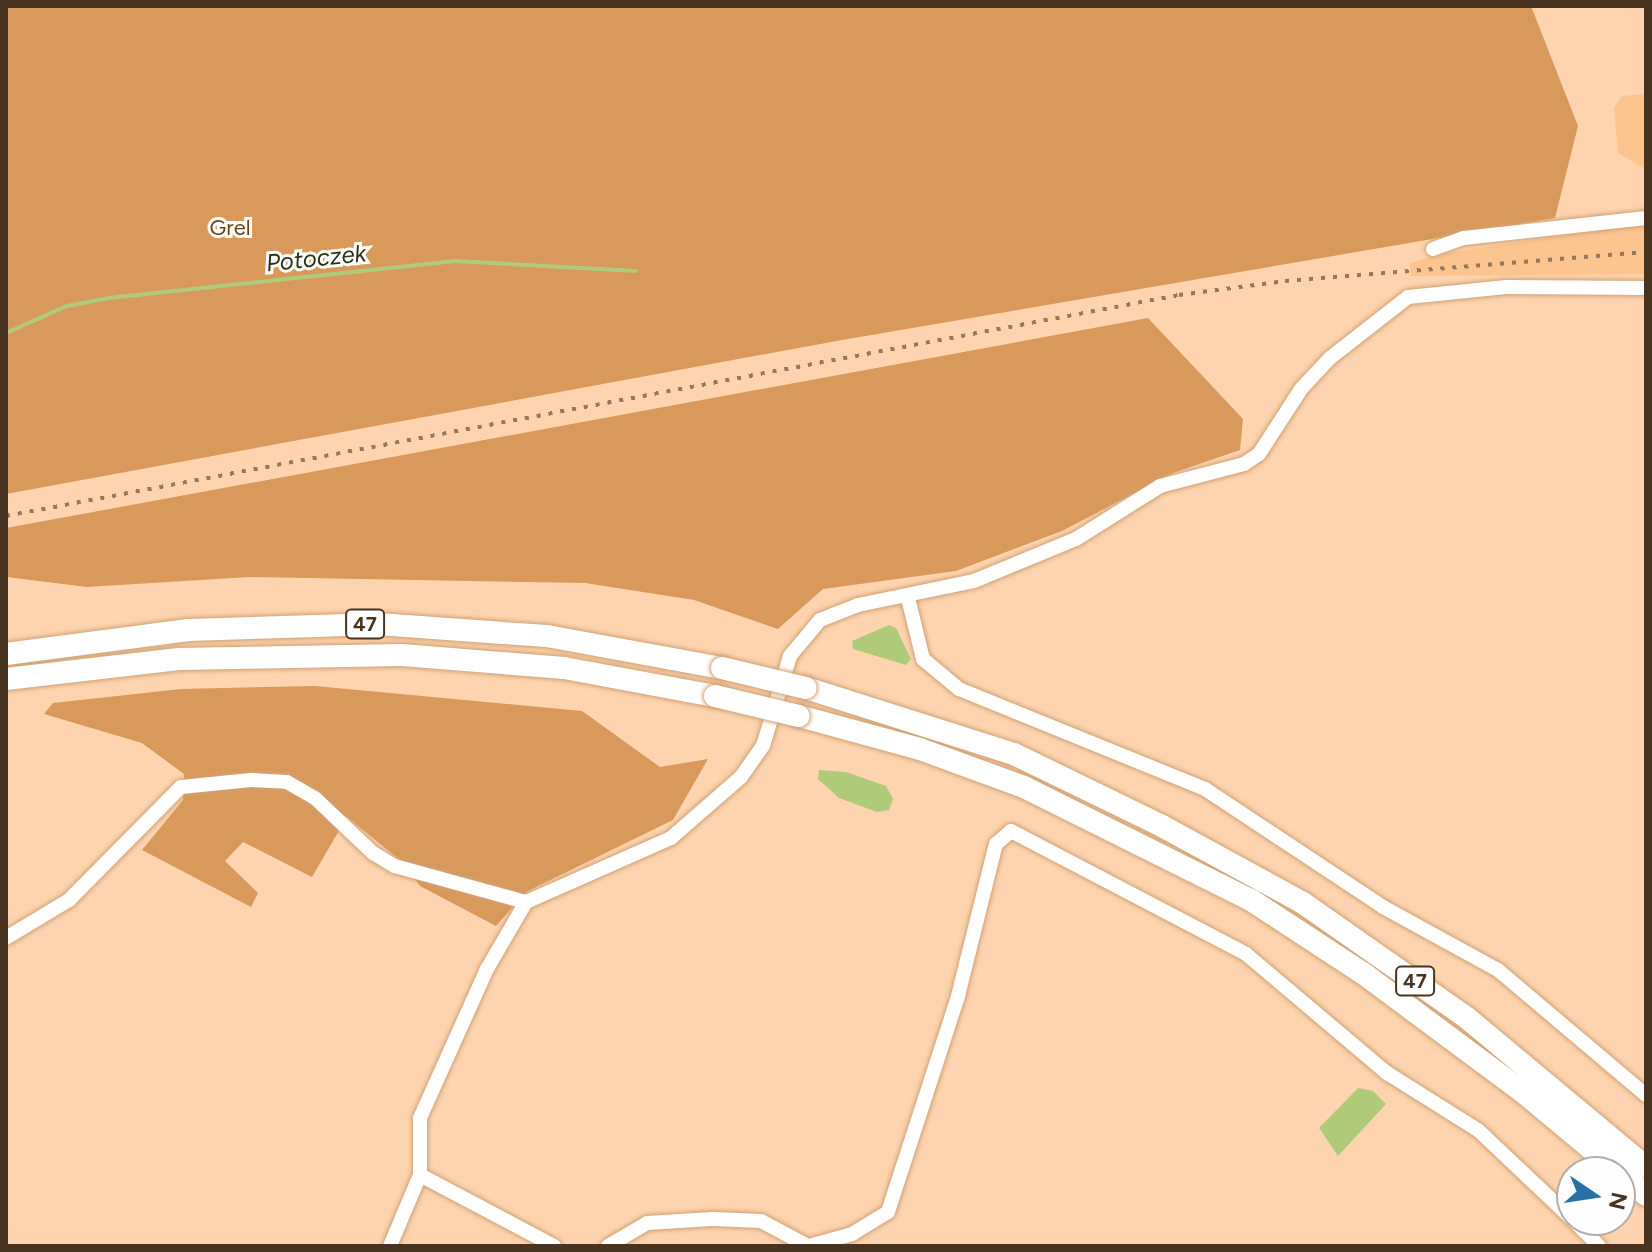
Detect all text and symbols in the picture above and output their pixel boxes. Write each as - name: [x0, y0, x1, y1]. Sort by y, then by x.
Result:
- park label: Grel: [209, 215, 251, 241]
- water label: Potoczek: [265, 238, 367, 278]
- road number: 47: [345, 608, 385, 640]
- road number: 47: [1395, 965, 1435, 997]
- north arrow: [1556, 1156, 1636, 1236]
- text: N: [1603, 1190, 1633, 1212]

